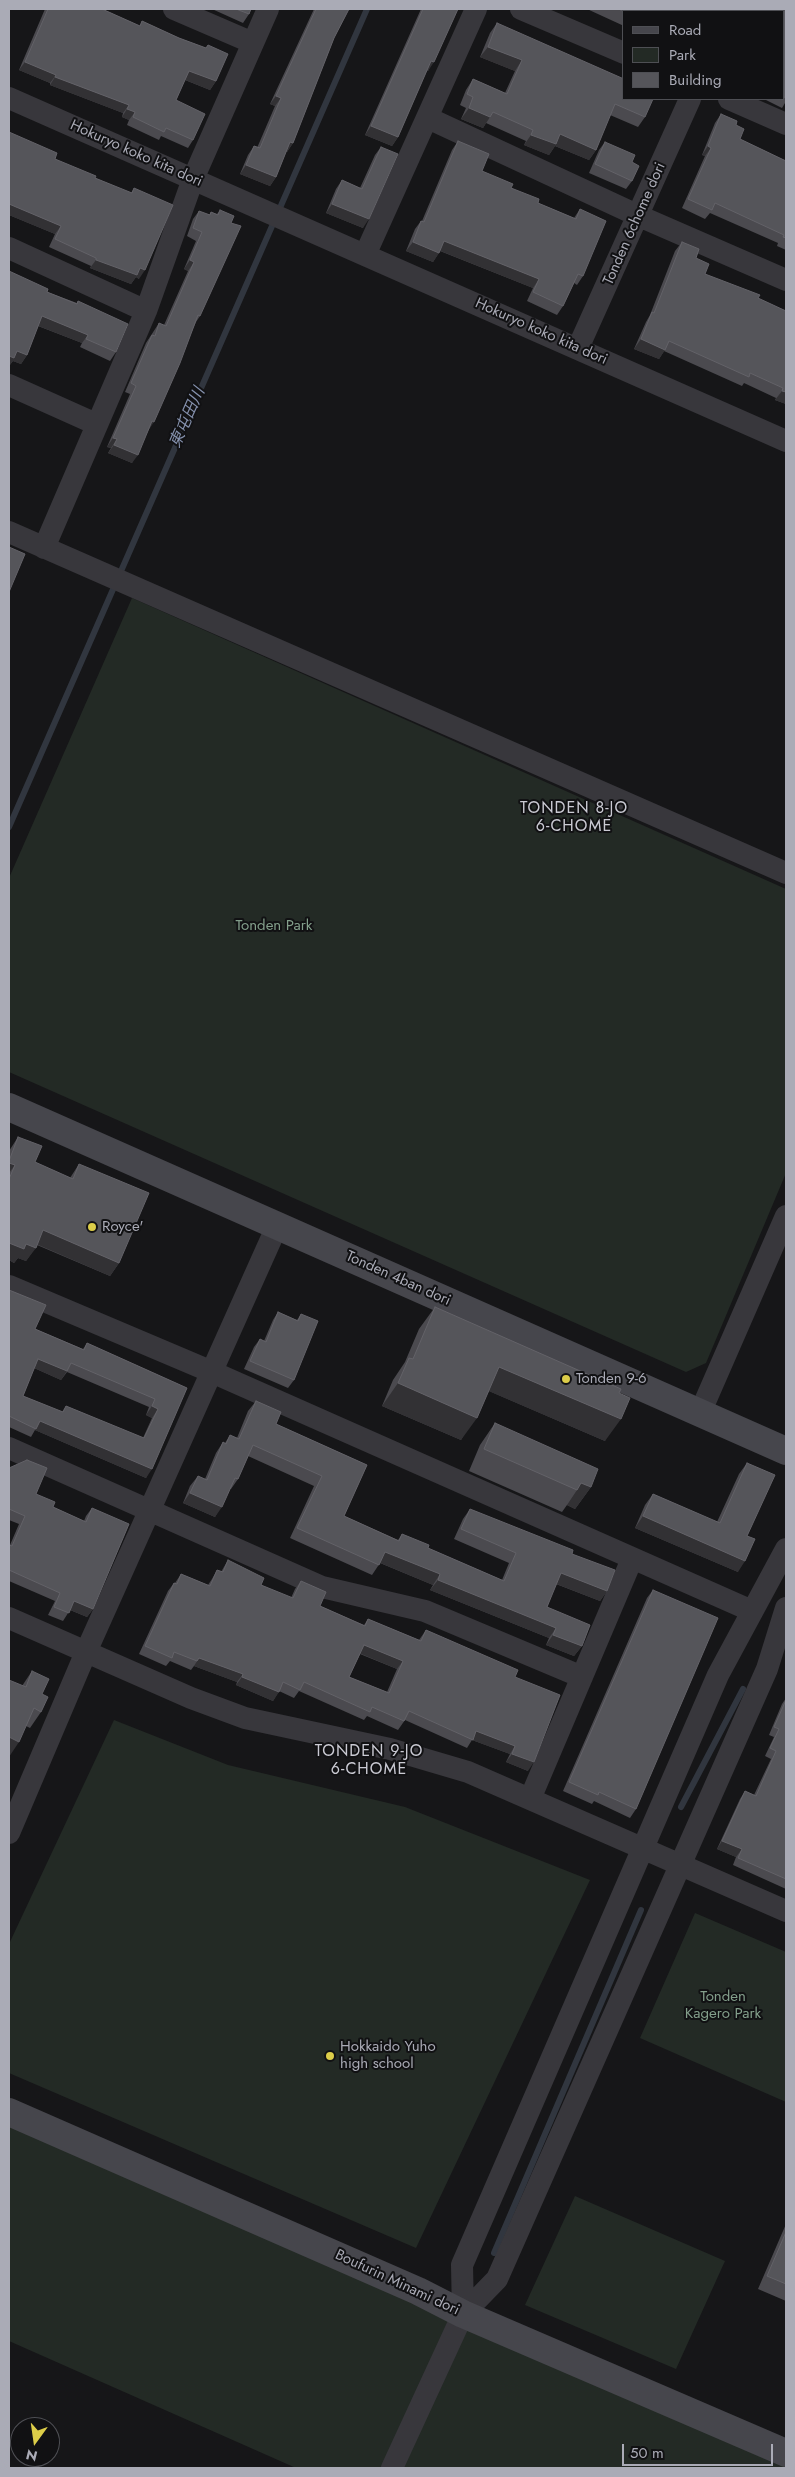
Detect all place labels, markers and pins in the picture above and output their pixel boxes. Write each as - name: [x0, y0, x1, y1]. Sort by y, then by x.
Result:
- place label: Royce': [102, 1218, 143, 1236]
- marker: Royce': [86, 1221, 98, 1233]
- place label: Tonden 9-6: [576, 1370, 647, 1388]
- marker: Tonden 9-6: [560, 1373, 572, 1385]
- place label: Hokkaido Yuho high school: [340, 2038, 436, 2073]
- marker: Hokkaido Yuho high school: [324, 2050, 336, 2062]

